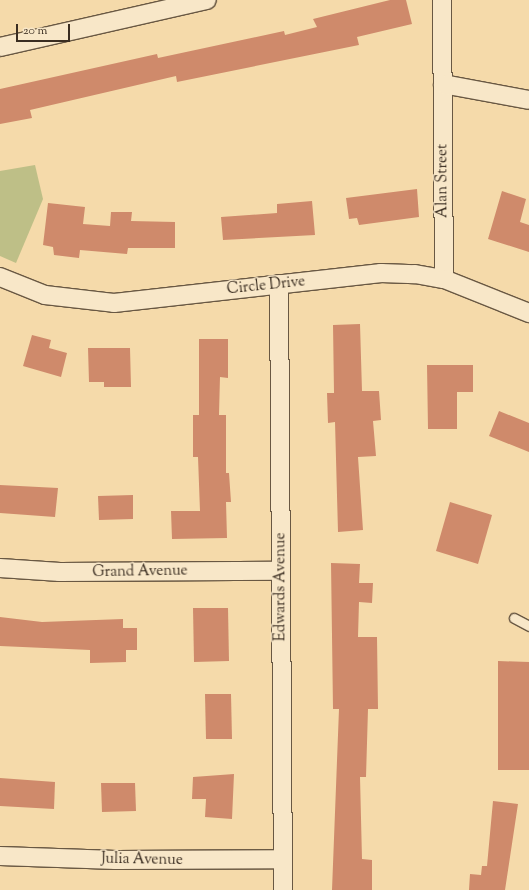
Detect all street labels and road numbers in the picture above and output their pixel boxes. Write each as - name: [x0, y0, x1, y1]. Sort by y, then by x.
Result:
- street label: Alan Street: [434, 144, 452, 218]
- street label: Circle Drive: [226, 273, 306, 299]
- street label: Edwards Avenue: [272, 533, 290, 641]
- street label: Grand Avenue: [92, 562, 188, 582]
- street label: Julia Avenue: [101, 850, 183, 870]

